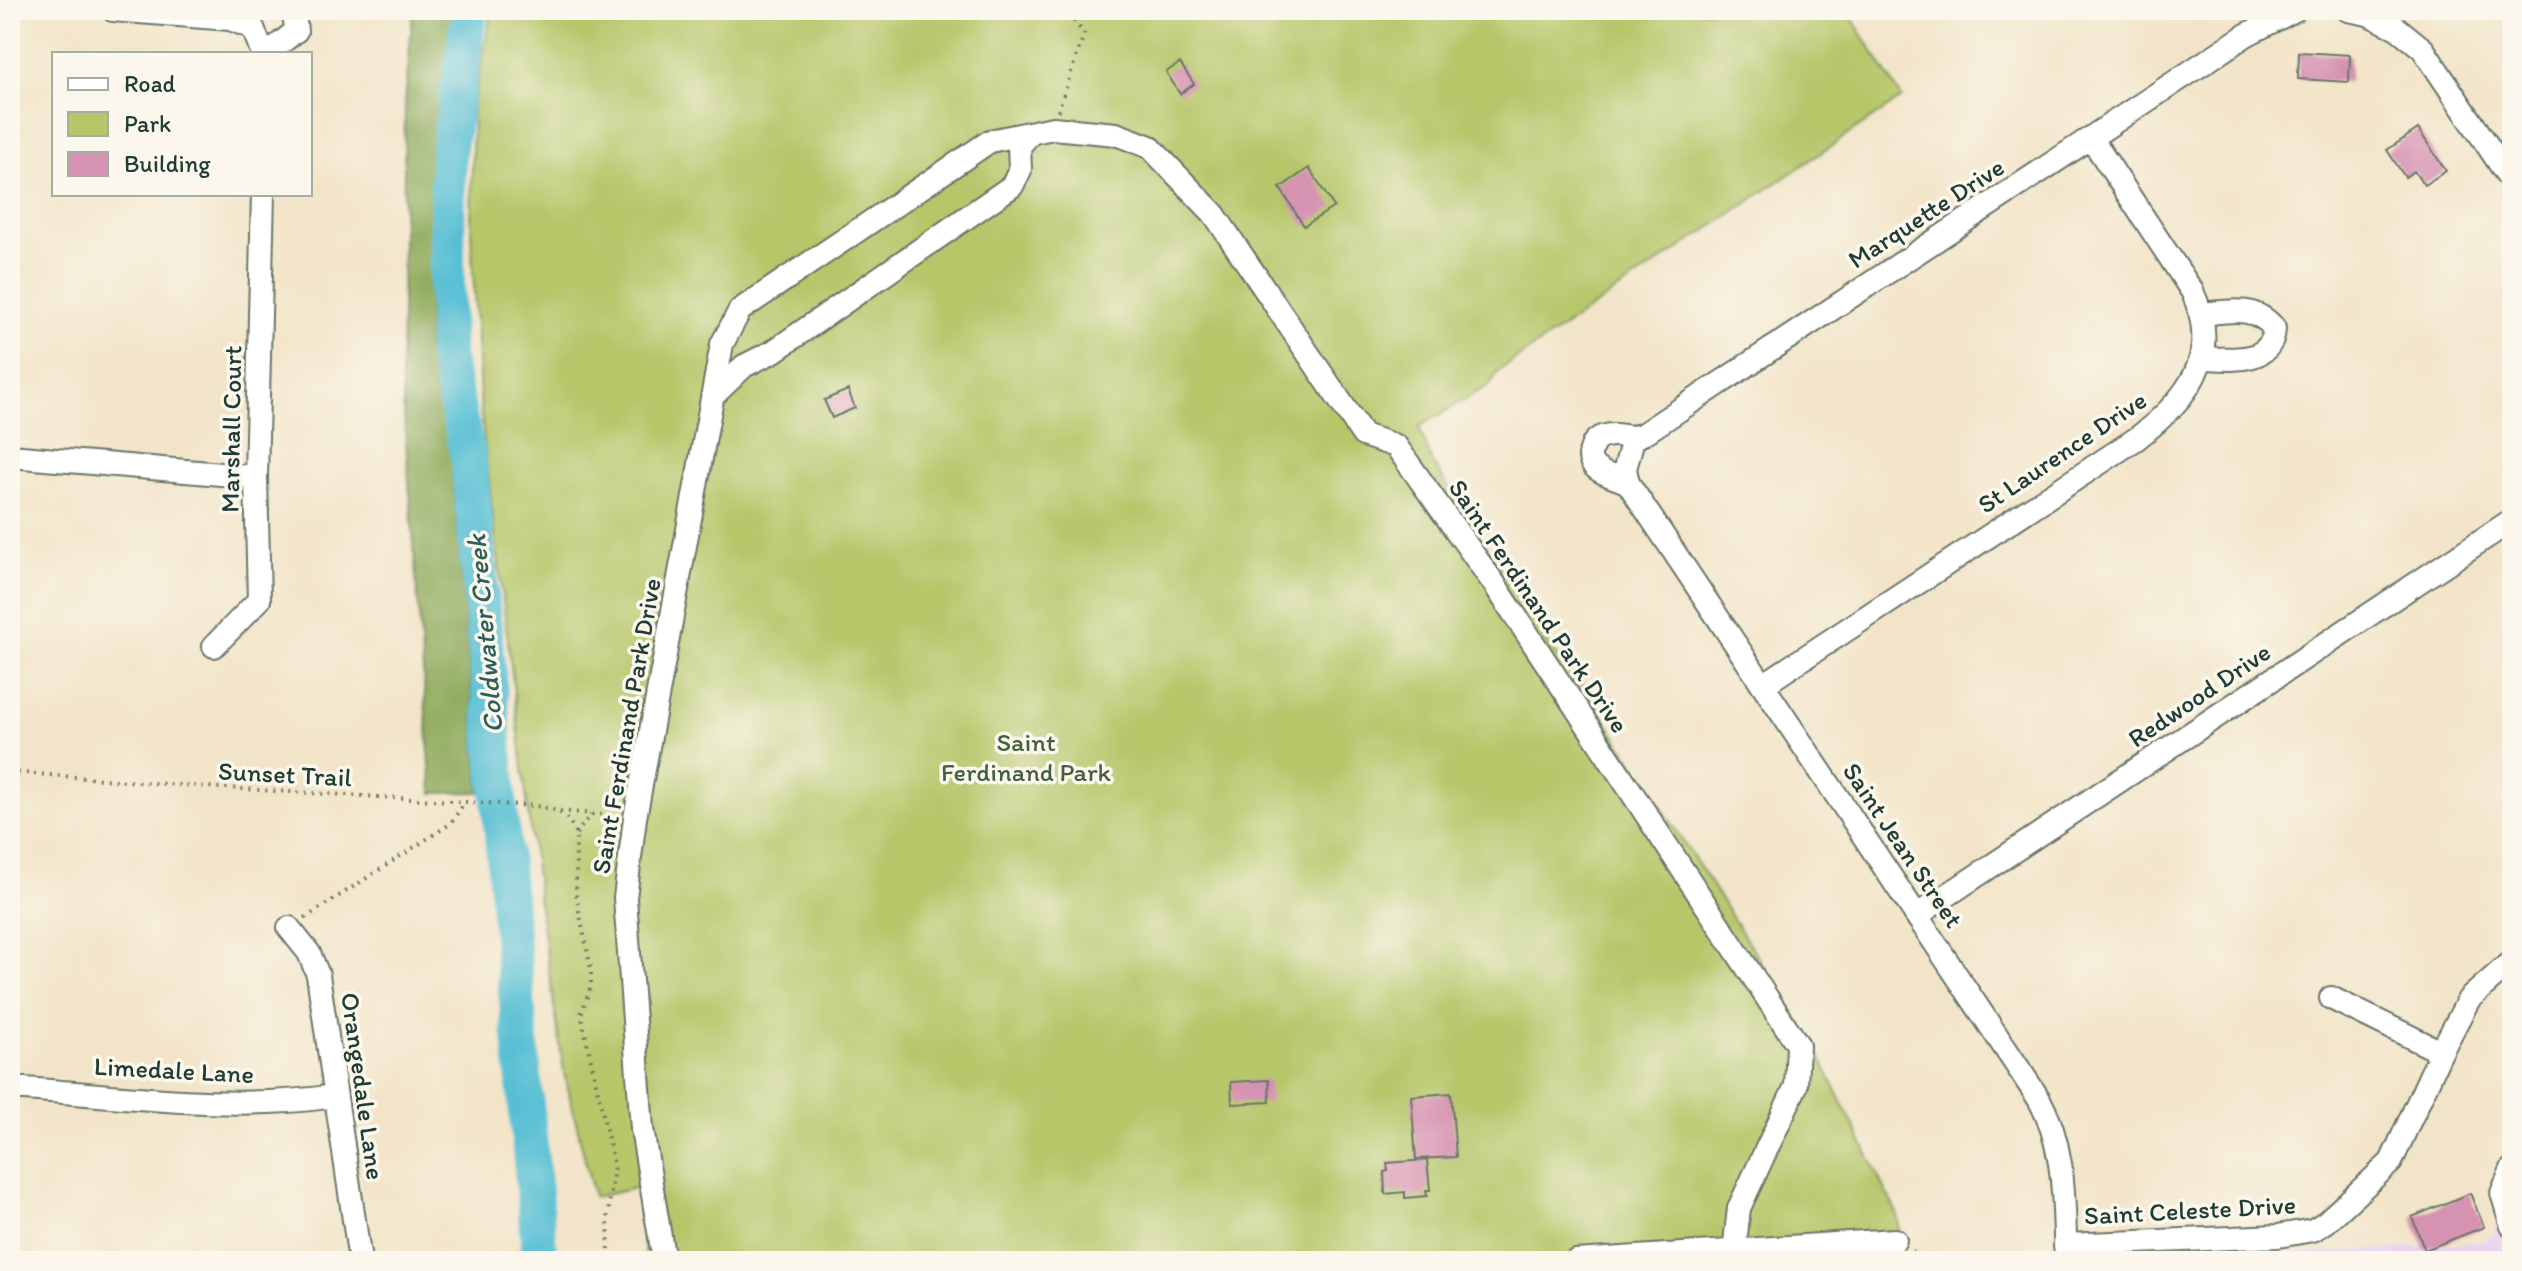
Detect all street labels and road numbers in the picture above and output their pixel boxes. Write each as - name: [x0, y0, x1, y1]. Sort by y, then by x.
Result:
- street label: Marquette Drive: [1842, 151, 2010, 275]
- street label: Marshall Court: [214, 345, 248, 513]
- street label: St Laurence Drive: [1971, 384, 2153, 520]
- street label: Saint Ferdinand Park Drive: [1442, 473, 1636, 739]
- street label: Saint Ferdinand Park Drive: [584, 576, 668, 876]
- street label: Redwood Drive: [2122, 636, 2276, 754]
- street label: Sunset Trail: [217, 755, 353, 793]
- street label: Saint Jean Street: [1836, 756, 1970, 934]
- street label: Orangedale Lane: [334, 990, 392, 1182]
- street label: Limedale Lane: [93, 1050, 255, 1090]
- street label: Saint Celeste Drive: [2083, 1188, 2297, 1232]

